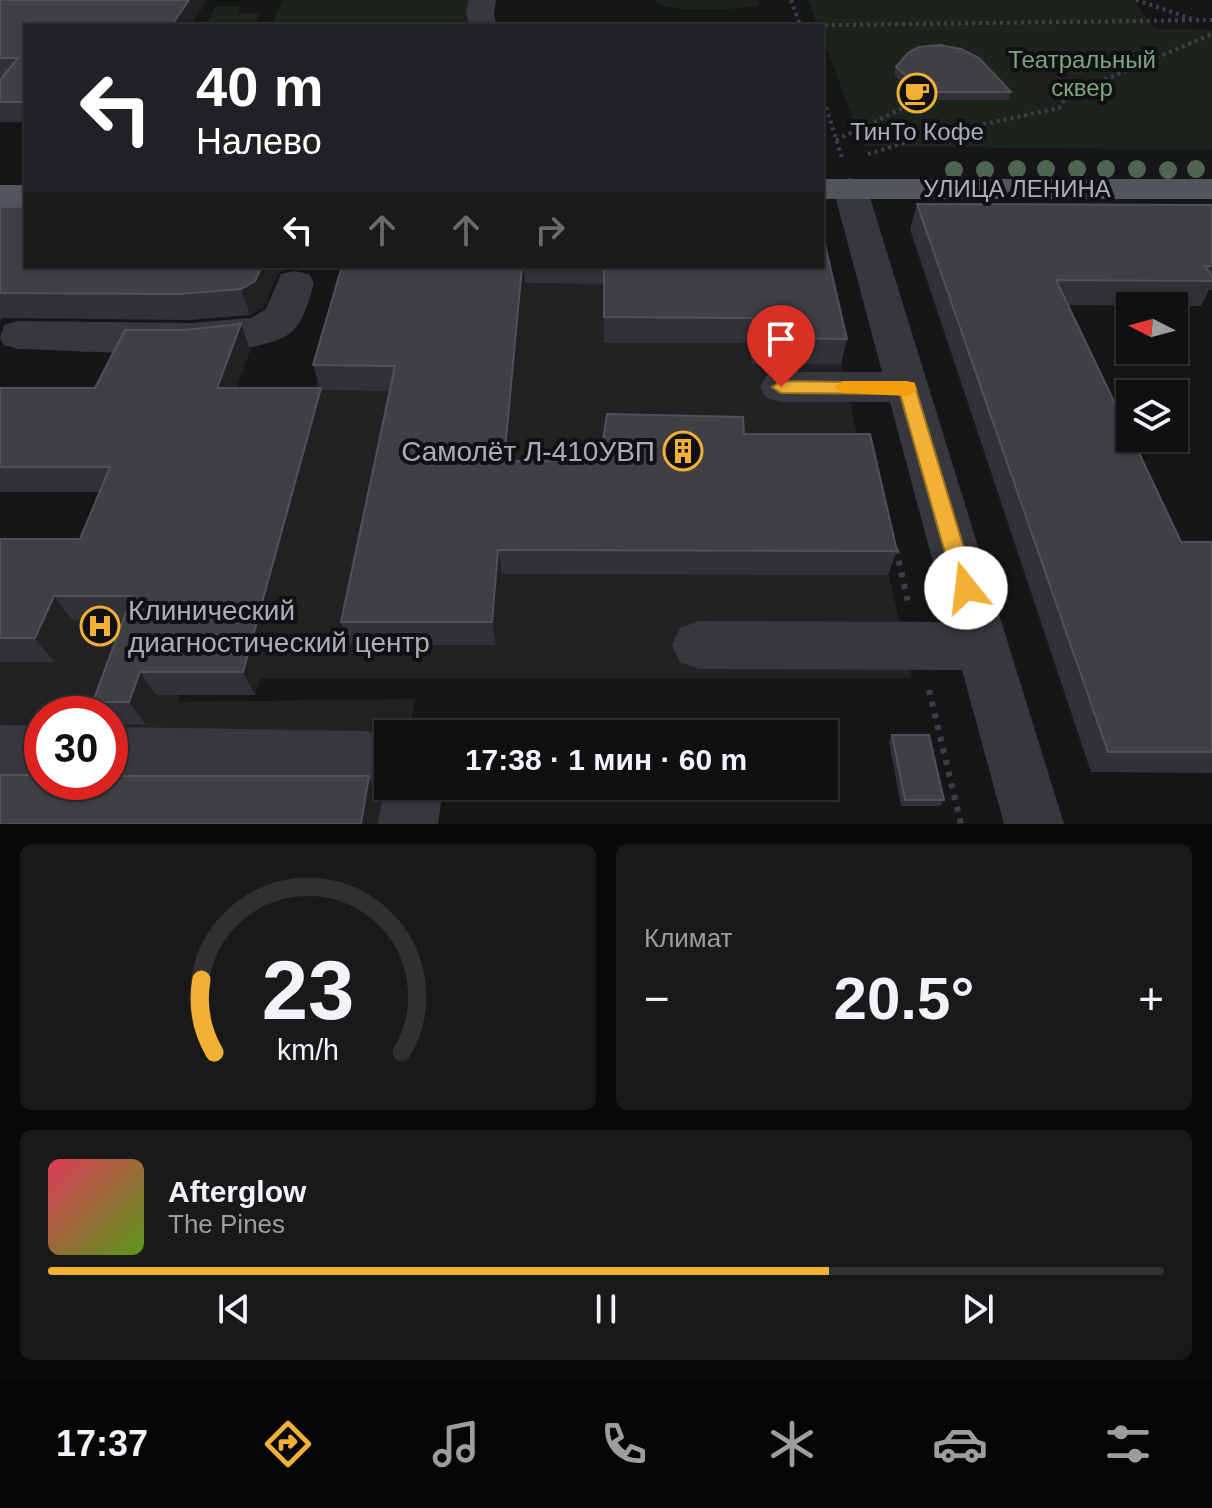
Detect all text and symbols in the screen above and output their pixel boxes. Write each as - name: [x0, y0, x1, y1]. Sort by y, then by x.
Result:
- park label: Театральный сквер: [1008, 46, 1156, 101]
- text: 40 m: [196, 55, 324, 118]
- icon: left: [64, 56, 168, 160]
- cafe icon: ТинТо Кофе: [896, 72, 938, 114]
- place label: ТинТо Кофе: [850, 118, 984, 145]
- text: Налево: [196, 121, 322, 162]
- street label: УЛИЦА ЛЕНИНА: [923, 175, 1111, 202]
- icon: left: [276, 208, 320, 252]
- icon: ahead: [360, 208, 404, 252]
- icon: ahead: [444, 208, 488, 252]
- icon: right: [528, 208, 572, 252]
- north arrow: [1116, 292, 1188, 364]
- map controls: [1116, 292, 1188, 452]
- pin: [747, 305, 815, 387]
- icon: arrive: [759, 317, 803, 361]
- button: layers: [1116, 380, 1188, 452]
- building icon: Самолёт Л-410УВП: [662, 430, 704, 472]
- place label: Самолёт Л-410УВП: [401, 436, 655, 467]
- position arrow: [924, 546, 1008, 630]
- place label: Клинический диагностический центр: [128, 595, 430, 658]
- hospital icon: Клинический диагностический центр: [79, 605, 121, 647]
- speed limit sign: 30: [24, 696, 128, 800]
- text: 17:38 · 1 мин · 60 m: [465, 743, 747, 776]
- text: Климат: [644, 923, 733, 953]
- text: 23: [262, 944, 354, 1037]
- text: 20.5°: [834, 965, 974, 1032]
- text: −: [644, 974, 670, 1023]
- text: +: [1138, 974, 1164, 1023]
- text: km/h: [277, 1034, 339, 1066]
- text: Afterglow: [168, 1175, 306, 1208]
- text: The Pines: [168, 1209, 285, 1239]
- icon: previous: [212, 1287, 256, 1331]
- icon: pause: [584, 1287, 628, 1331]
- icon: next: [956, 1287, 1000, 1331]
- icon: directions: [260, 1416, 316, 1472]
- icon: music: [428, 1416, 484, 1472]
- icon: phone: [596, 1416, 652, 1472]
- icon: climate: [764, 1416, 820, 1472]
- icon: car: [932, 1416, 988, 1472]
- icon: filters: [1100, 1416, 1156, 1472]
- text: 17:37: [56, 1423, 148, 1464]

